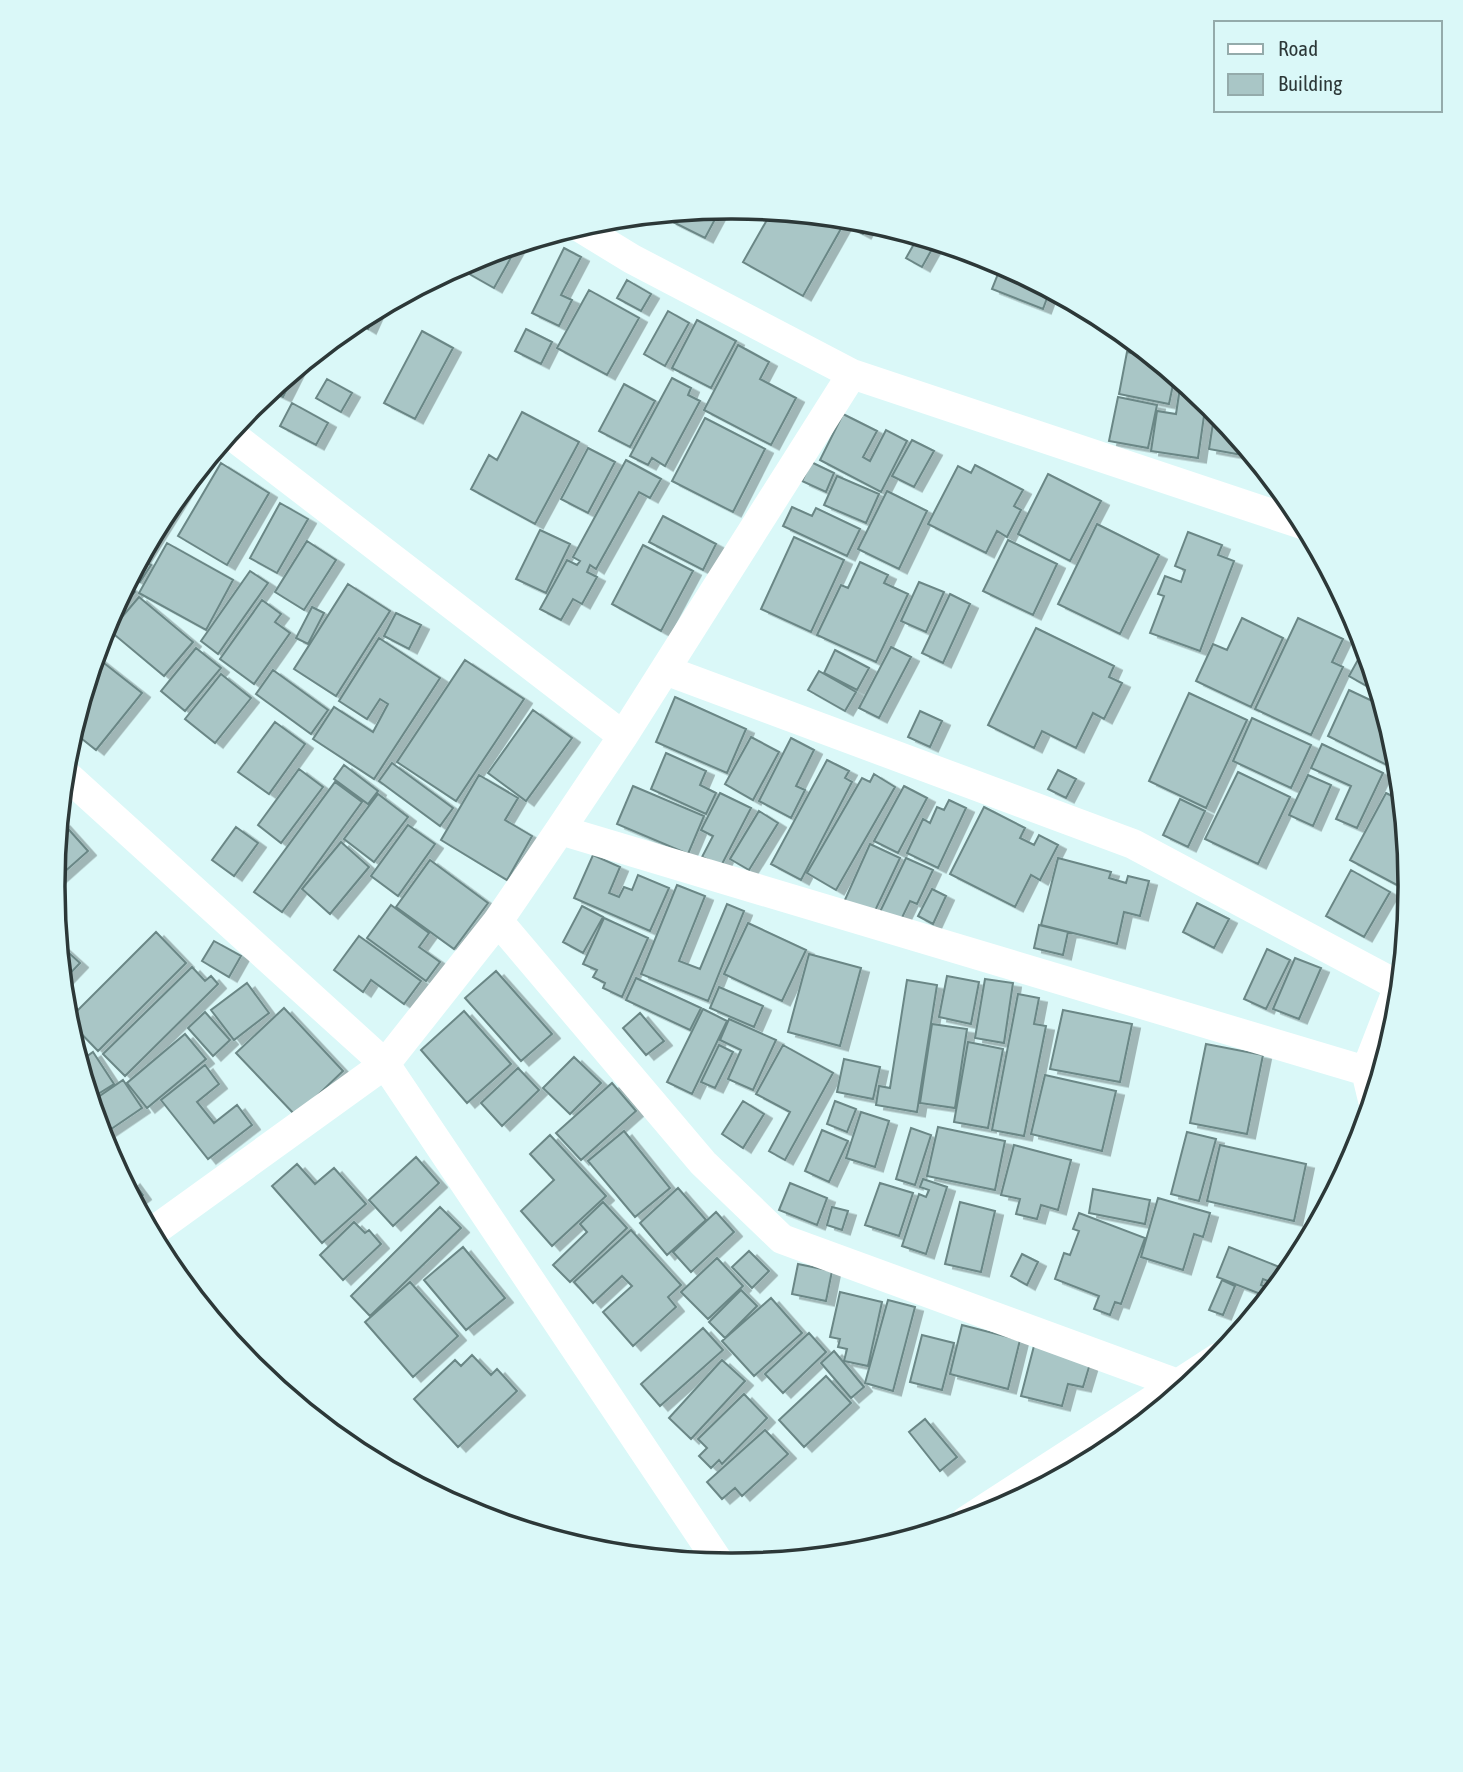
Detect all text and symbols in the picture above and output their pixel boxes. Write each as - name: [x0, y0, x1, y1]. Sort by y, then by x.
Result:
- legend: [1214, 21, 1442, 112]
- text: Road: [1278, 36, 1318, 60]
- text: Building: [1278, 71, 1342, 95]

